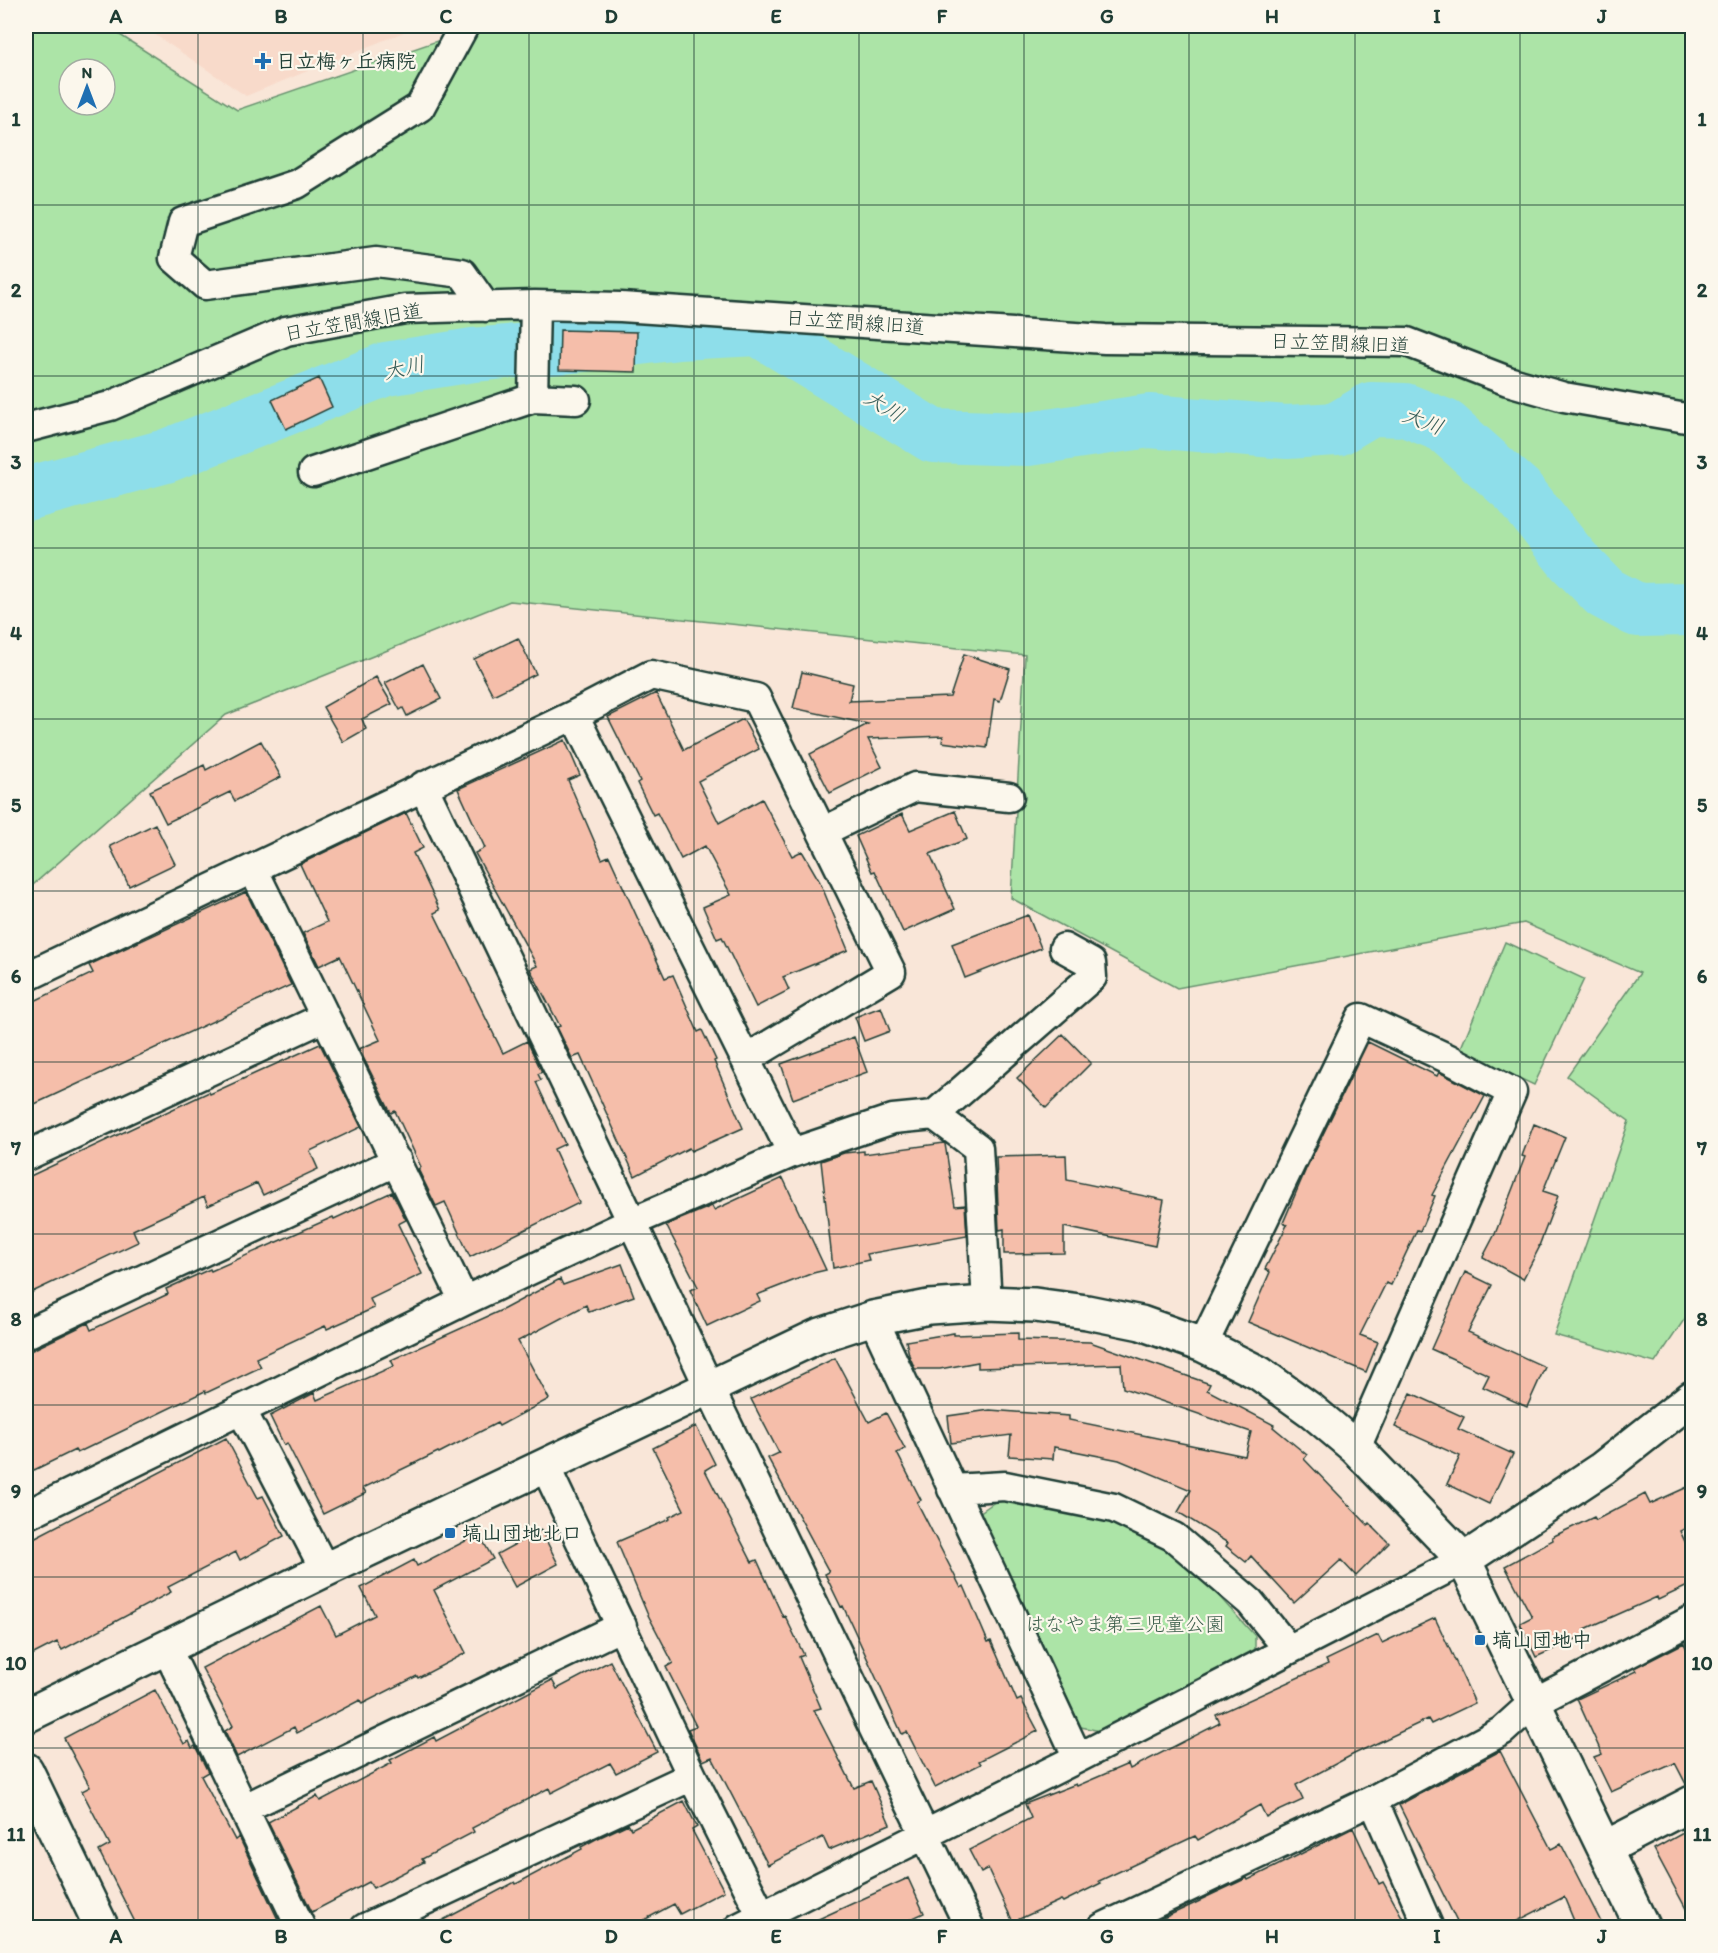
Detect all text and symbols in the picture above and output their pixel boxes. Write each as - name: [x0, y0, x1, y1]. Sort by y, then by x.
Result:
- text: A: [109, 4, 123, 28]
- text: B: [275, 4, 288, 28]
- text: C: [440, 4, 453, 28]
- text: D: [604, 4, 618, 28]
- text: E: [770, 4, 782, 28]
- text: F: [937, 4, 948, 28]
- text: G: [1100, 4, 1114, 28]
- text: H: [1265, 4, 1279, 28]
- text: I: [1433, 4, 1441, 28]
- text: J: [1596, 4, 1607, 28]
- place label: 日立梅ヶ丘病院: [276, 49, 416, 73]
- marker: 日立梅ヶ丘病院: [254, 52, 272, 70]
- north arrow: [57, 57, 117, 117]
- text: N: [82, 63, 92, 82]
- text: 1: [11, 107, 21, 131]
- text: 1: [1697, 107, 1707, 131]
- text: 2: [11, 278, 22, 302]
- text: 2: [1697, 278, 1708, 302]
- street label: 日立笠間線旧道: [282, 298, 424, 346]
- street label: 日立笠間線旧道: [784, 305, 926, 339]
- street label: 日立笠間線旧道: [1270, 329, 1410, 357]
- water label: 大川: [381, 351, 427, 384]
- water label: 大川: [860, 384, 909, 427]
- water label: 大川: [1399, 401, 1447, 440]
- text: 3: [11, 450, 22, 474]
- text: 3: [1697, 450, 1708, 474]
- text: 4: [10, 621, 22, 645]
- text: 4: [1696, 621, 1708, 645]
- text: 5: [11, 793, 22, 817]
- text: 5: [1697, 793, 1708, 817]
- text: 6: [11, 964, 22, 988]
- text: 6: [1697, 964, 1708, 988]
- text: 7: [10, 1136, 21, 1160]
- text: 7: [1696, 1136, 1707, 1160]
- text: 8: [11, 1307, 22, 1331]
- text: 8: [1697, 1307, 1708, 1331]
- text: 9: [11, 1479, 21, 1503]
- text: 9: [1697, 1479, 1707, 1503]
- place label: 塙山団地北口: [462, 1521, 582, 1545]
- marker: 塙山団地北口: [443, 1526, 457, 1540]
- park label: はなやま第三児童公園: [1025, 1612, 1225, 1636]
- place label: 塙山団地中: [1492, 1628, 1592, 1652]
- marker: 塙山団地中: [1473, 1633, 1487, 1647]
- text: 10: [5, 1651, 27, 1675]
- text: 10: [1691, 1651, 1713, 1675]
- text: 11: [7, 1822, 26, 1846]
- text: 11: [1693, 1822, 1712, 1846]
- text: A: [109, 1924, 123, 1948]
- text: B: [275, 1924, 288, 1948]
- text: C: [440, 1924, 453, 1948]
- text: D: [604, 1924, 618, 1948]
- text: E: [770, 1924, 782, 1948]
- text: F: [937, 1924, 948, 1948]
- text: G: [1100, 1924, 1114, 1948]
- text: H: [1265, 1924, 1279, 1948]
- text: I: [1433, 1924, 1441, 1948]
- text: J: [1596, 1924, 1607, 1948]

